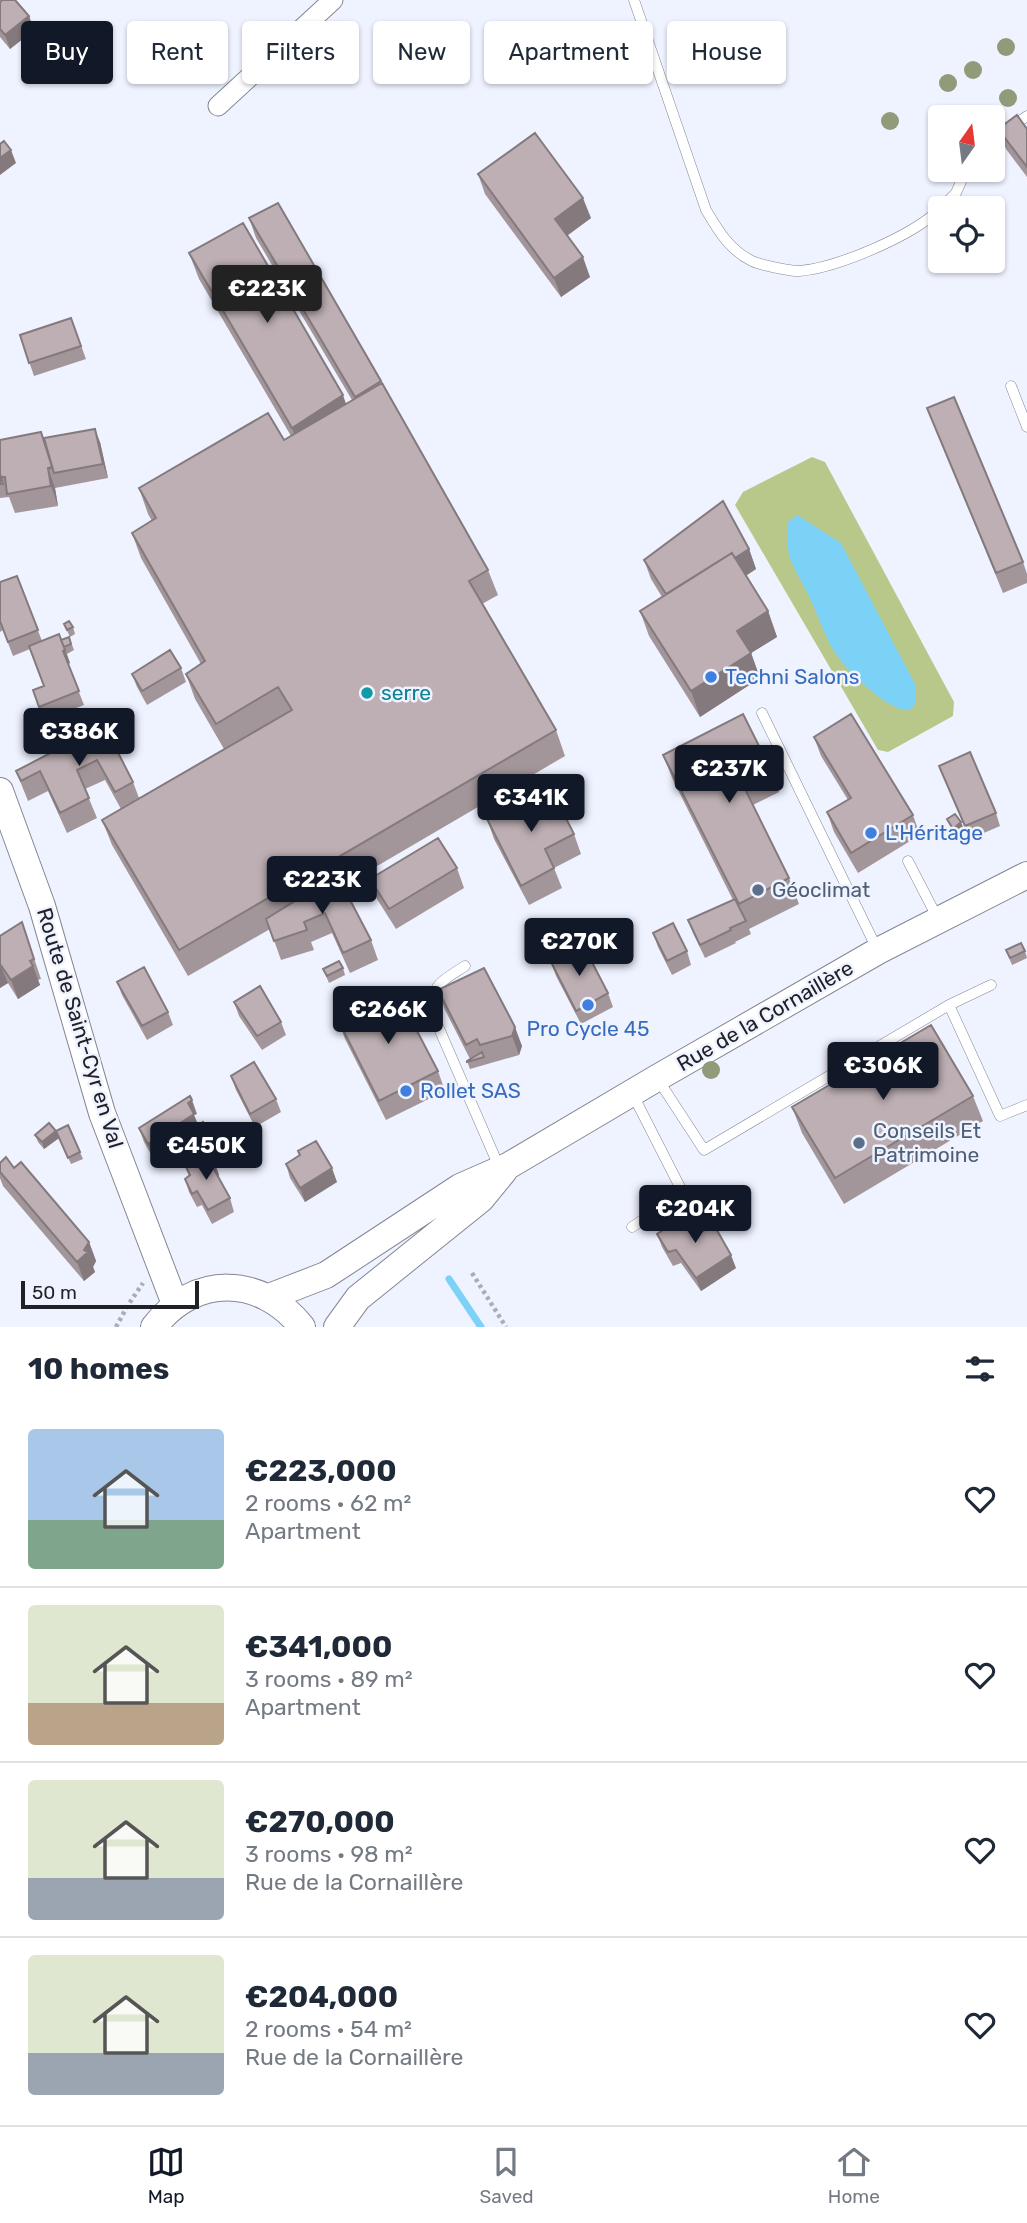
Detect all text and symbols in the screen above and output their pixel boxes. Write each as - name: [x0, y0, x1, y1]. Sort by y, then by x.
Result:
- chip: Buy: [21, 21, 113, 84]
- chip: Rent: [127, 21, 228, 84]
- chip: Filters: [242, 21, 359, 84]
- chip: New: [373, 21, 470, 84]
- chip: Apartment: [484, 21, 653, 84]
- chip: House: [667, 21, 786, 84]
- north arrow: [928, 105, 1004, 182]
- map controls: [928, 105, 1005, 273]
- button: locate: [928, 196, 1005, 273]
- pin: €223K: [218, 266, 316, 325]
- text: €223K: [228, 274, 306, 302]
- place label: Techni Salons: [725, 664, 860, 689]
- marker: Techni Salons: [703, 669, 719, 685]
- place label: serre: [381, 680, 431, 705]
- marker: serre: [359, 685, 375, 701]
- pin: €386K: [30, 708, 128, 768]
- text: €386K: [39, 717, 119, 745]
- pin: €237K: [680, 746, 778, 805]
- text: €237K: [691, 754, 767, 782]
- pin: €341K: [482, 774, 580, 834]
- text: €341K: [493, 783, 569, 811]
- place label: L'Héritage: [885, 820, 983, 845]
- marker: L'Héritage: [863, 825, 879, 841]
- pin: €223K: [273, 856, 371, 916]
- text: €223K: [283, 865, 361, 893]
- place label: Géoclimat: [772, 877, 870, 902]
- marker: Géoclimat: [750, 882, 766, 898]
- street label: Route de Saint-Cyr en Val: [32, 905, 129, 1151]
- pin: €270K: [530, 918, 628, 978]
- text: €270K: [540, 927, 618, 955]
- street label: Rue de la Cornaillère: [672, 955, 857, 1076]
- pin: €266K: [339, 986, 437, 1046]
- text: €266K: [349, 995, 427, 1023]
- marker: Pro Cycle 45: [580, 997, 596, 1013]
- place label: Pro Cycle 45: [527, 1016, 649, 1041]
- pin: €306K: [834, 1042, 932, 1102]
- text: €306K: [843, 1051, 923, 1079]
- place label: Rollet SAS: [420, 1078, 521, 1103]
- marker: Rollet SAS: [398, 1083, 414, 1099]
- place label: Conseils Et Patrimoine: [873, 1118, 981, 1167]
- pin: €450K: [157, 1122, 255, 1182]
- text: €450K: [166, 1131, 246, 1159]
- marker: Conseils Et Patrimoine: [851, 1135, 867, 1151]
- pin: €204K: [646, 1186, 744, 1245]
- text: €204K: [655, 1194, 735, 1222]
- scale bar: [21, 1278, 200, 1310]
- text: 50 m: [32, 1281, 77, 1304]
- icon: filters: [961, 1350, 999, 1388]
- text: 10 homes: [28, 1351, 169, 1387]
- text: €223,000: [245, 1453, 397, 1489]
- icon: home: [84, 1457, 168, 1541]
- icon: heart: [961, 1480, 999, 1518]
- text: 2 rooms · 62 m²: [245, 1489, 411, 1517]
- text: Apartment: [245, 1517, 361, 1545]
- text: €341,000: [245, 1629, 392, 1665]
- icon: home: [84, 1633, 168, 1717]
- icon: heart: [961, 1656, 999, 1694]
- text: 3 rooms · 89 m²: [245, 1665, 413, 1693]
- text: Apartment: [245, 1693, 361, 1721]
- text: €270,000: [245, 1804, 395, 1840]
- icon: home: [84, 1808, 168, 1892]
- icon: heart: [961, 1831, 999, 1869]
- text: 3 rooms · 98 m²: [245, 1840, 413, 1868]
- text: Rue de la Cornaillère: [245, 1868, 463, 1896]
- text: €204,000: [245, 1979, 398, 2015]
- icon: home: [84, 1983, 168, 2067]
- icon: heart: [961, 2006, 999, 2044]
- text: 2 rooms · 54 m²: [245, 2015, 412, 2043]
- text: Rue de la Cornaillère: [245, 2043, 463, 2071]
- tab: Map: [147, 2143, 185, 2208]
- tab: Saved: [479, 2143, 534, 2208]
- tab: Home: [828, 2143, 880, 2208]

